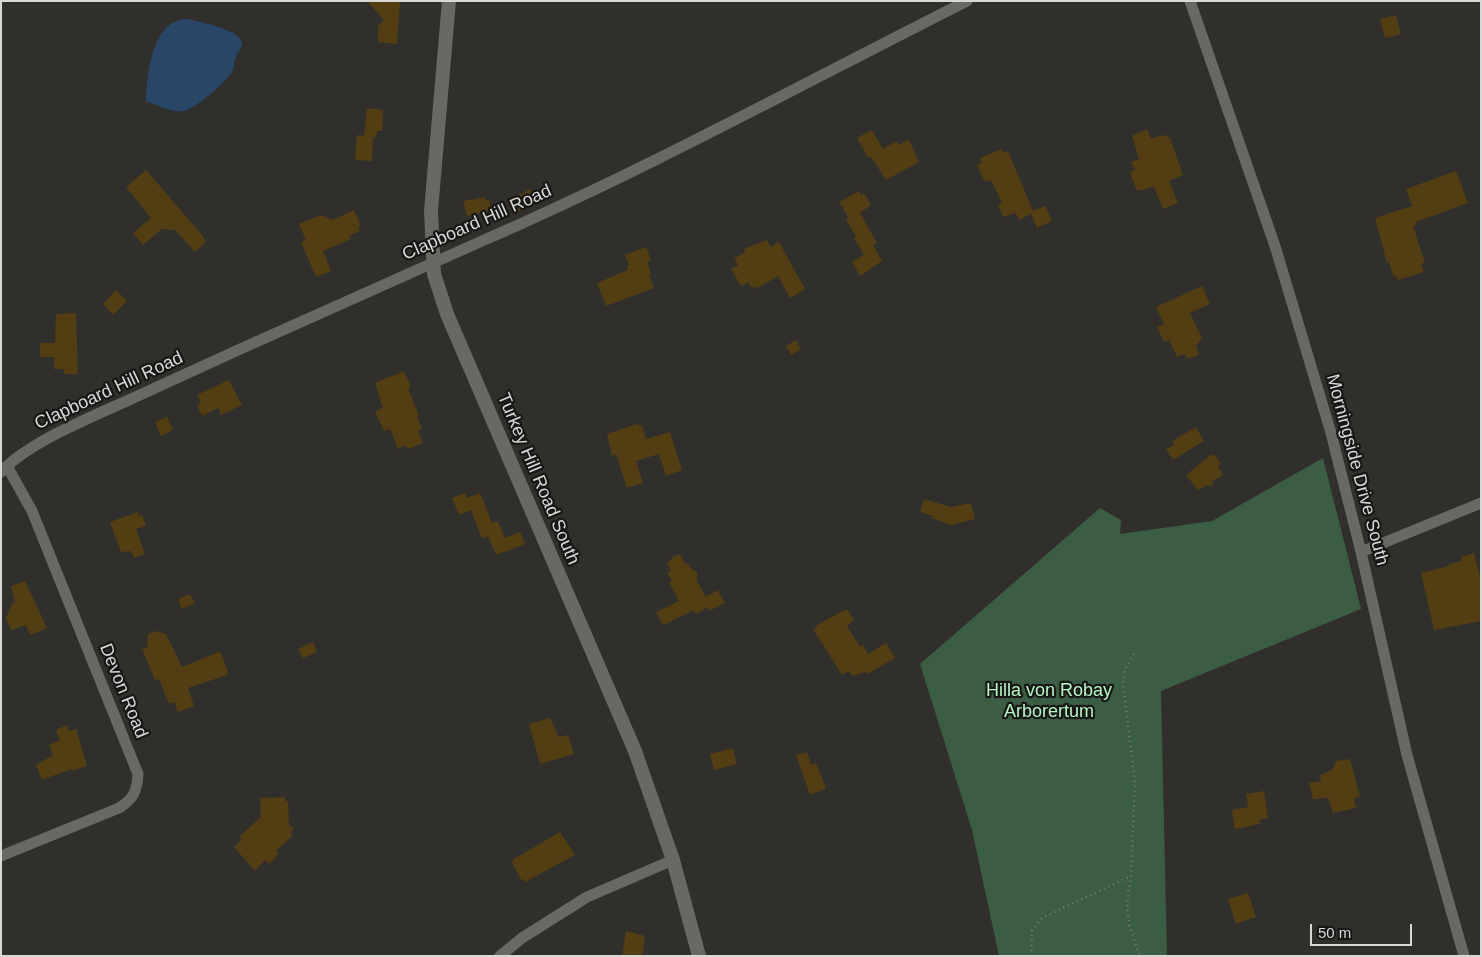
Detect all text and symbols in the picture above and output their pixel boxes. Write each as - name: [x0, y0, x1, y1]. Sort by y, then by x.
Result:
- street label: Clapboard Hill Road: [399, 180, 555, 266]
- street label: Clapboard Hill Road: [31, 347, 187, 435]
- street label: Morningside Drive South: [1321, 372, 1393, 568]
- street label: Turkey Hill Road South: [492, 390, 584, 568]
- street label: Devon Road: [94, 641, 152, 741]
- park label: Hilla von Robay Arborertum: [986, 680, 1112, 722]
- scale bar: [1312, 914, 1414, 946]
- text: 50 m: [1318, 924, 1351, 941]

